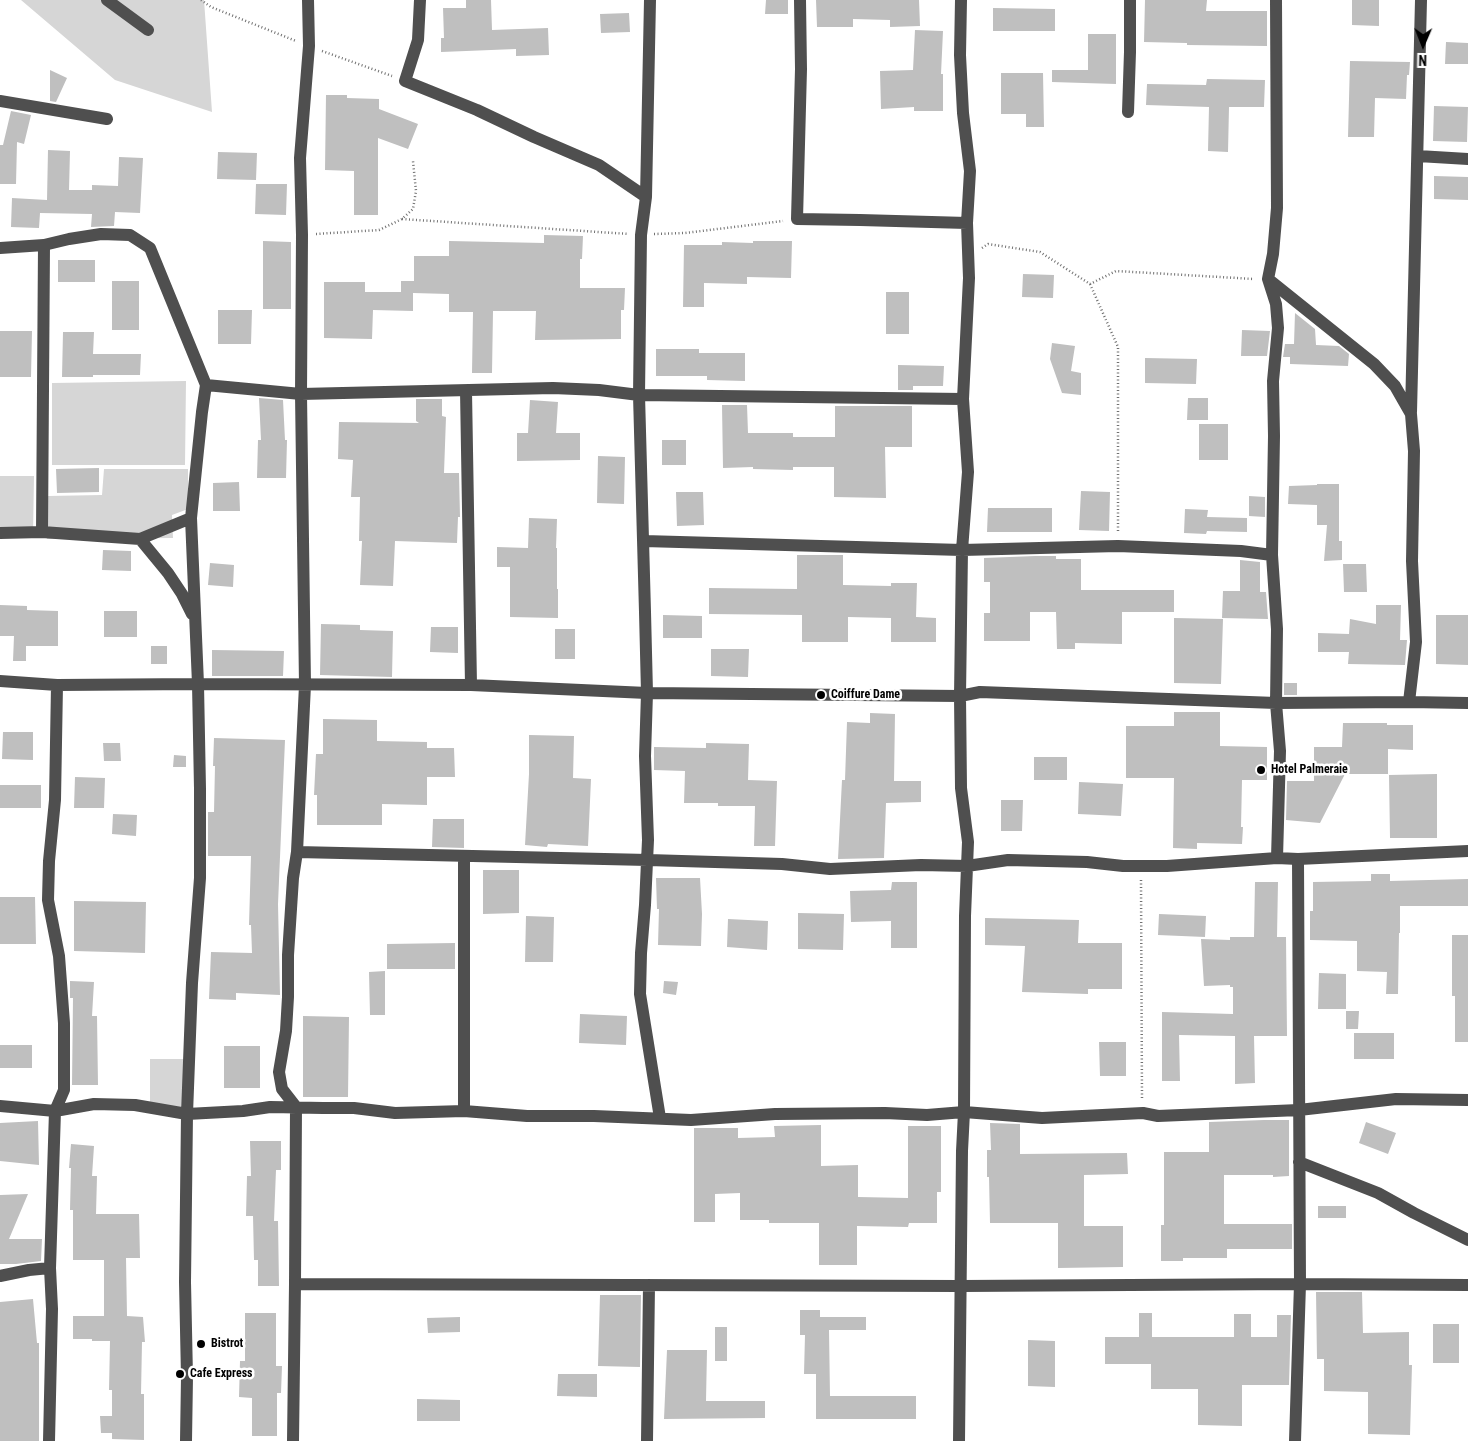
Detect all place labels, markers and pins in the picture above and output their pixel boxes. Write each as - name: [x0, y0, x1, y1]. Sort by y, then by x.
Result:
- place label: Coiffure Dame: [831, 688, 900, 702]
- marker: Coiffure Dame: [815, 689, 827, 701]
- place label: Hotel Palmeraie: [1271, 763, 1348, 777]
- marker: Hotel Palmeraie: [1255, 764, 1267, 776]
- place label: Bistrot: [211, 1337, 243, 1351]
- marker: Bistrot: [195, 1338, 207, 1350]
- place label: Cafe Express: [190, 1367, 253, 1381]
- marker: Cafe Express: [174, 1368, 186, 1380]

